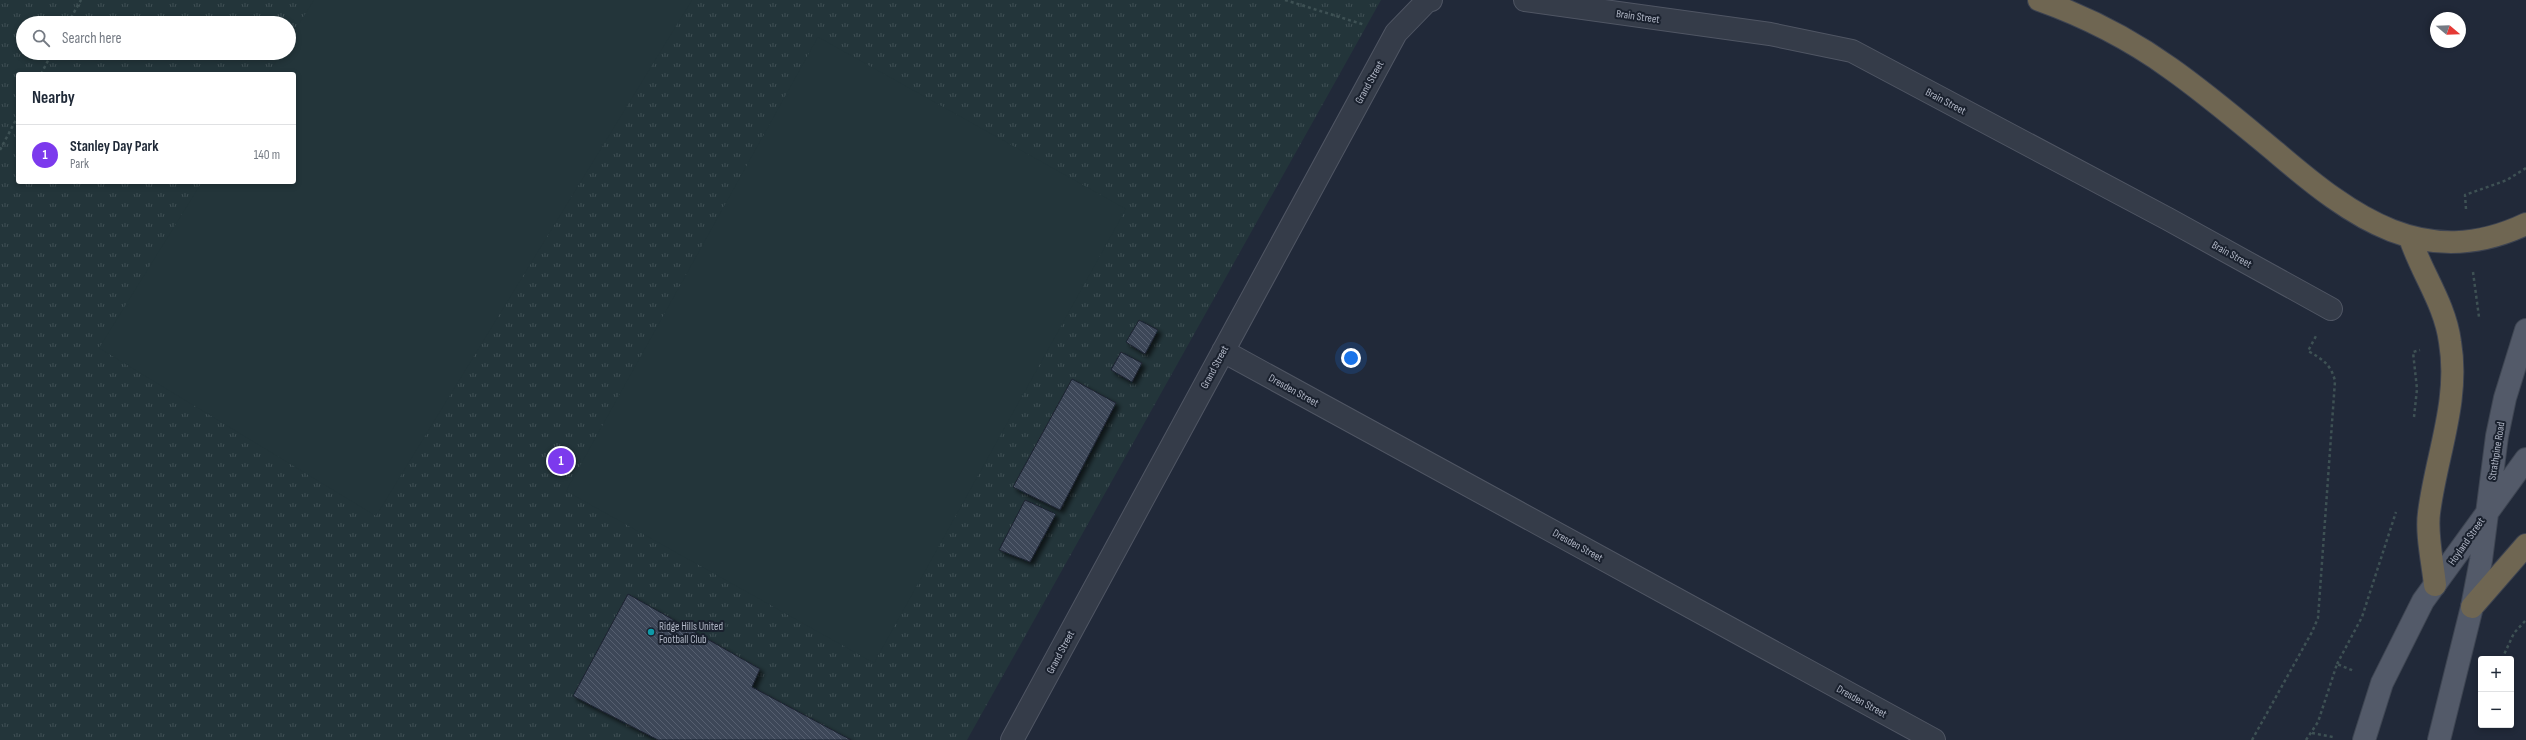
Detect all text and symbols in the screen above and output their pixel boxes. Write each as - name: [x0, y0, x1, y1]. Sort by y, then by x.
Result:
- street label: Brain Street: [1615, 7, 1661, 26]
- north arrow: [2430, 12, 2466, 48]
- search box: [16, 16, 296, 60]
- icon: search: [30, 27, 52, 49]
- text: Search here: [62, 29, 122, 48]
- street label: Grand Street: [1352, 58, 1387, 106]
- street label: Brain Street: [1923, 85, 1969, 118]
- text: Nearby: [32, 88, 75, 108]
- text: Stanley Day Park: [70, 137, 158, 156]
- text: 1: [42, 147, 48, 163]
- text: 140 m: [254, 147, 280, 163]
- text: Park: [70, 156, 89, 172]
- street label: Brain Street: [2209, 238, 2255, 271]
- street label: Grand Street: [1198, 343, 1232, 391]
- your location: [1341, 348, 1361, 368]
- street label: Dresden Street: [1266, 371, 1322, 410]
- street label: Strathpine Road: [2485, 420, 2508, 481]
- pin: 1: [548, 446, 574, 476]
- street label: Hoyland Street: [2445, 515, 2488, 567]
- street label: Dresden Street: [1550, 526, 1606, 565]
- place label: Ridge Hills United Football Club: [659, 620, 724, 646]
- marker: Ridge Hills United Football Club: [646, 627, 656, 637]
- street label: Grand Street: [1044, 628, 1078, 676]
- map controls: [2478, 656, 2514, 728]
- button: +: [2478, 656, 2514, 692]
- street label: Dresden Street: [1834, 682, 1890, 721]
- button: −: [2478, 692, 2514, 728]

